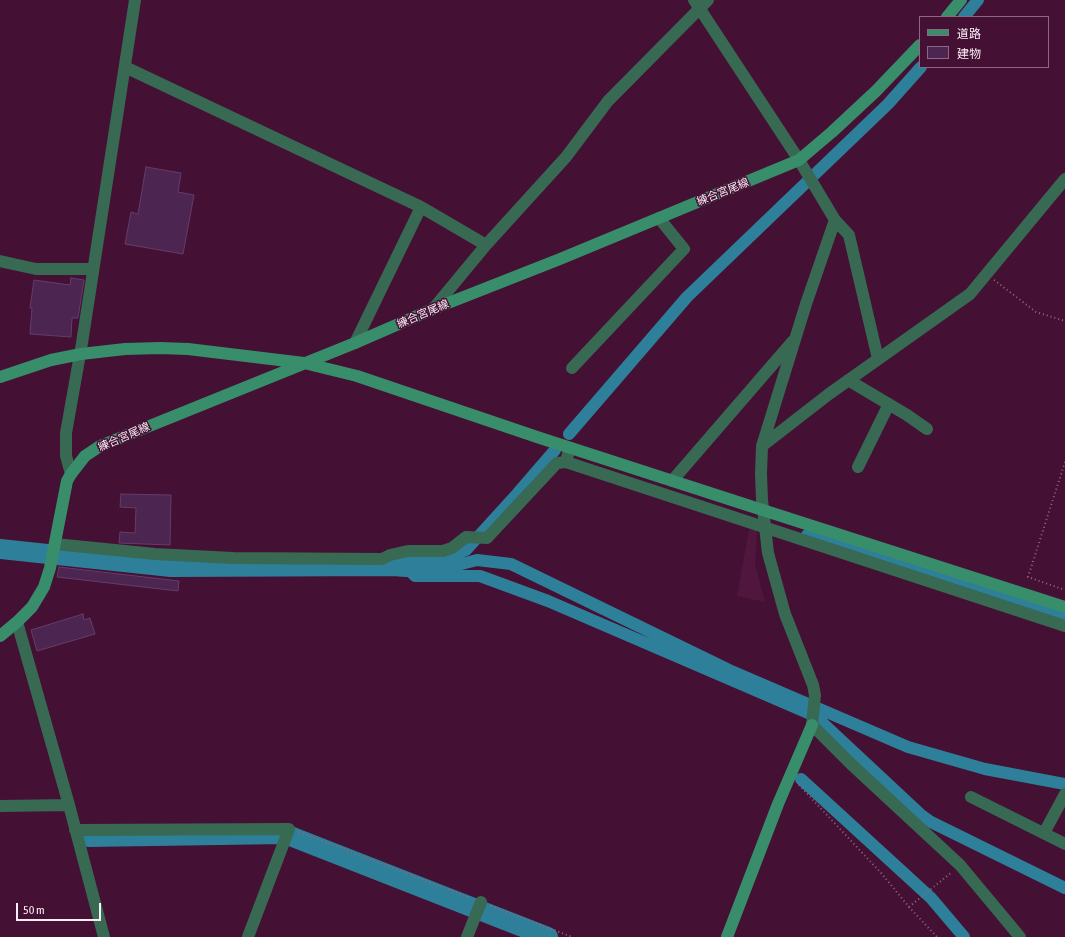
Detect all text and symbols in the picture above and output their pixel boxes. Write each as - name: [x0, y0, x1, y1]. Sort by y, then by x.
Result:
- legend: [919, 16, 1049, 68]
- text: 道路: [957, 27, 981, 41]
- text: 建物: [957, 47, 981, 61]
- street label: 練合宮尾線: [695, 176, 751, 208]
- street label: 練合宮尾線: [395, 297, 451, 331]
- street label: 練合宮尾線: [96, 420, 152, 454]
- scale bar: [18, 895, 103, 921]
- text: 50 m: [23, 903, 45, 917]

